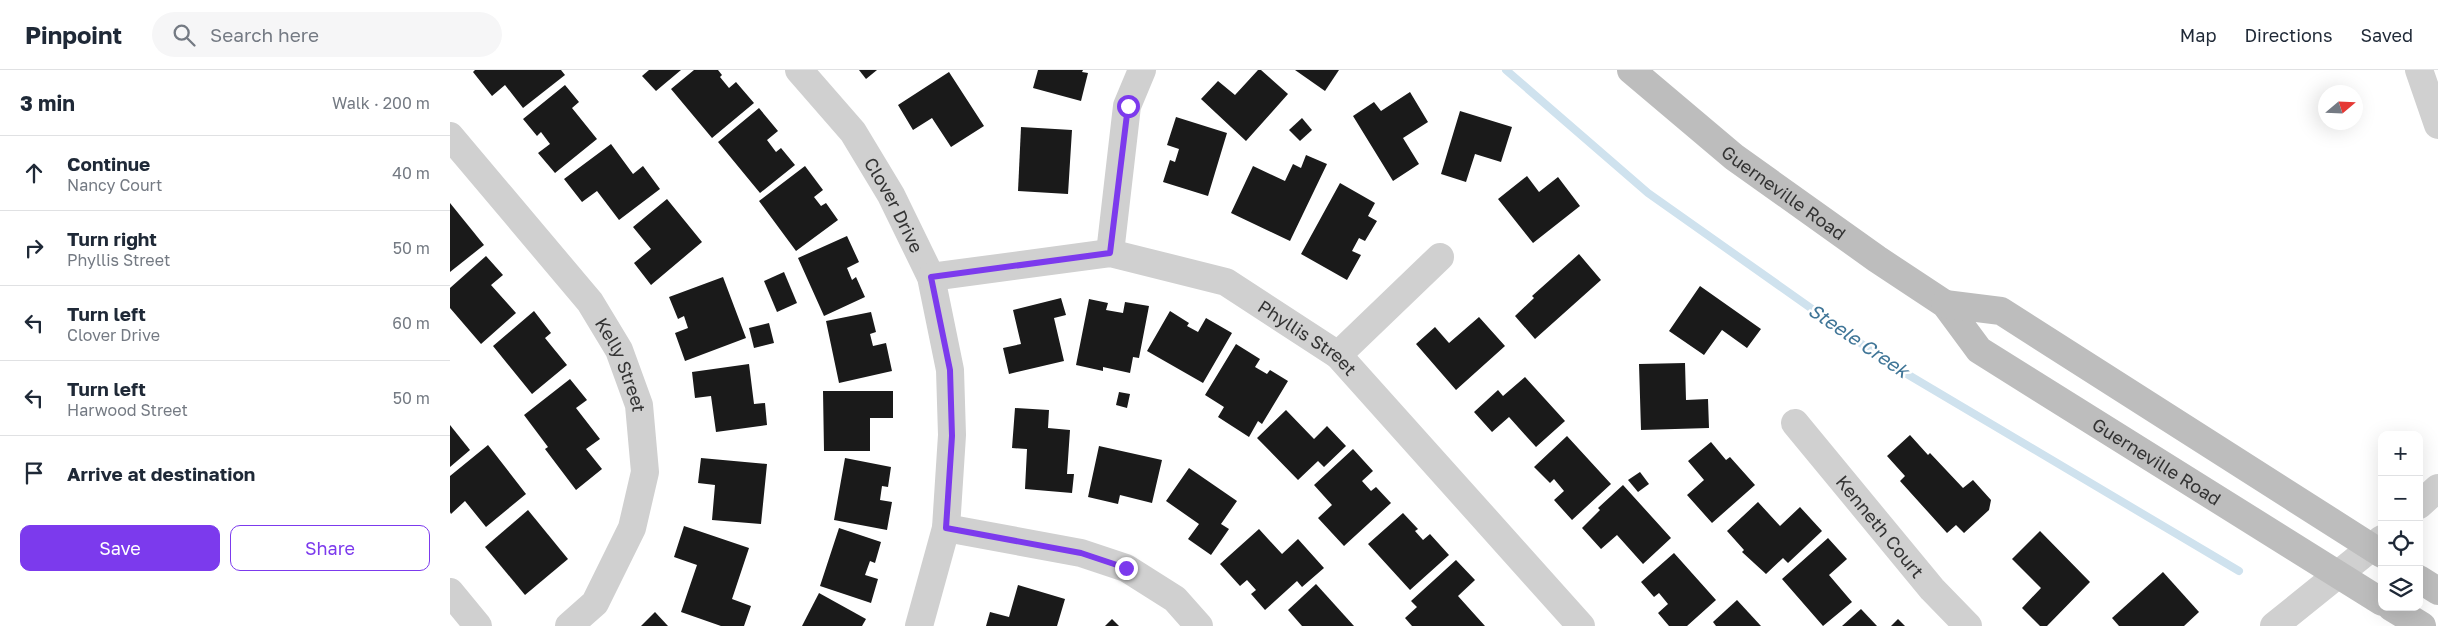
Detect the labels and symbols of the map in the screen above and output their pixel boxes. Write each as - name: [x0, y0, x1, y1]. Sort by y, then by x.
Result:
- north arrow: [2318, 85, 2363, 130]
- route start: [1117, 95, 1140, 118]
- street label: Guerneville Road: [1717, 140, 1850, 244]
- street label: Clover Drive: [860, 153, 928, 256]
- street label: Phyllis Street: [1254, 295, 1362, 380]
- water label: Steele Creek: [1804, 298, 1915, 383]
- street label: Kelly Street: [591, 313, 651, 413]
- street label: Guerneville Road: [2088, 413, 2225, 510]
- street label: Kenneth Court: [1832, 471, 1929, 582]
- route end: [1115, 557, 1138, 580]

